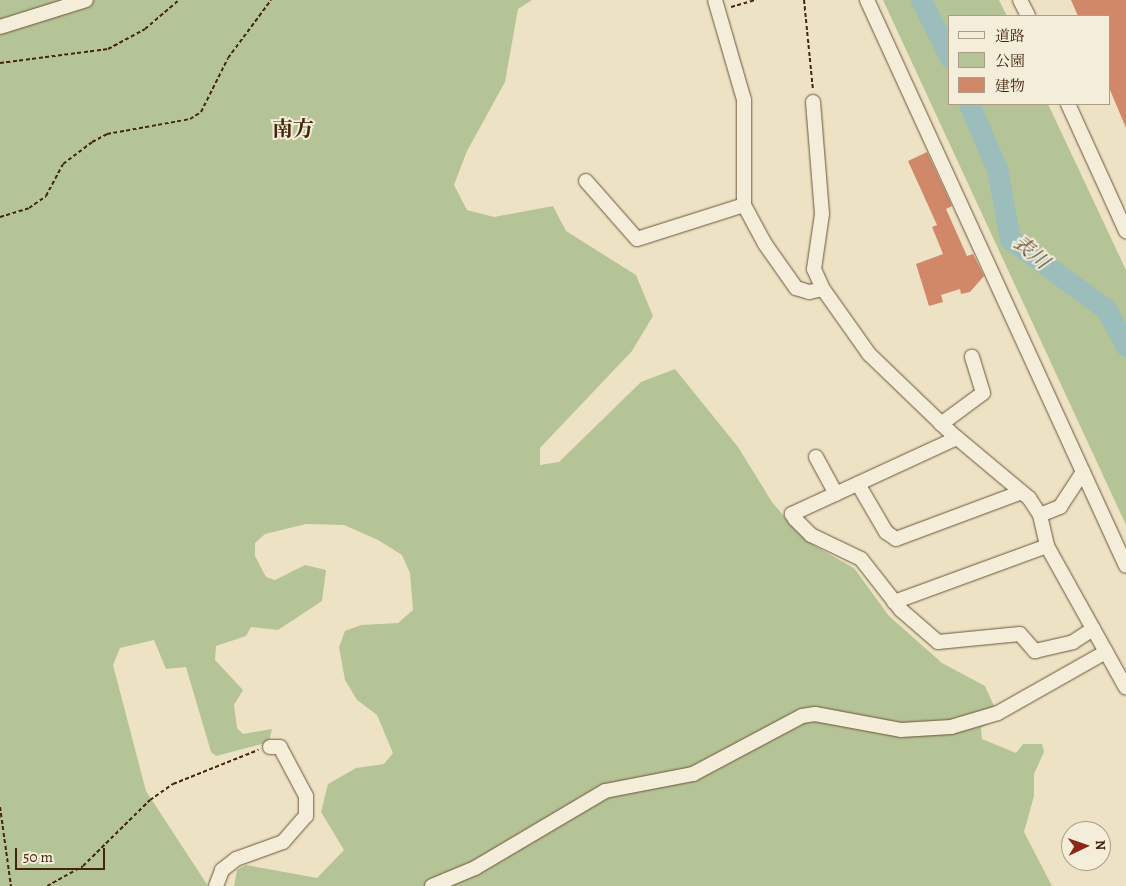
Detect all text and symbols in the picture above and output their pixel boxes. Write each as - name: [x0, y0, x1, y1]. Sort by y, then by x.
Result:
- legend: [948, 15, 1111, 105]
- text: 道路: [995, 26, 1025, 46]
- text: 公園: [995, 51, 1025, 71]
- text: 建物: [995, 76, 1025, 96]
- district label: 南方: [272, 116, 314, 142]
- water label: 表川: [1008, 230, 1054, 274]
- north arrow: [1061, 821, 1111, 871]
- scale bar: [18, 838, 108, 870]
- text: N: [1091, 840, 1110, 851]
- text: 50 m: [23, 847, 53, 867]

